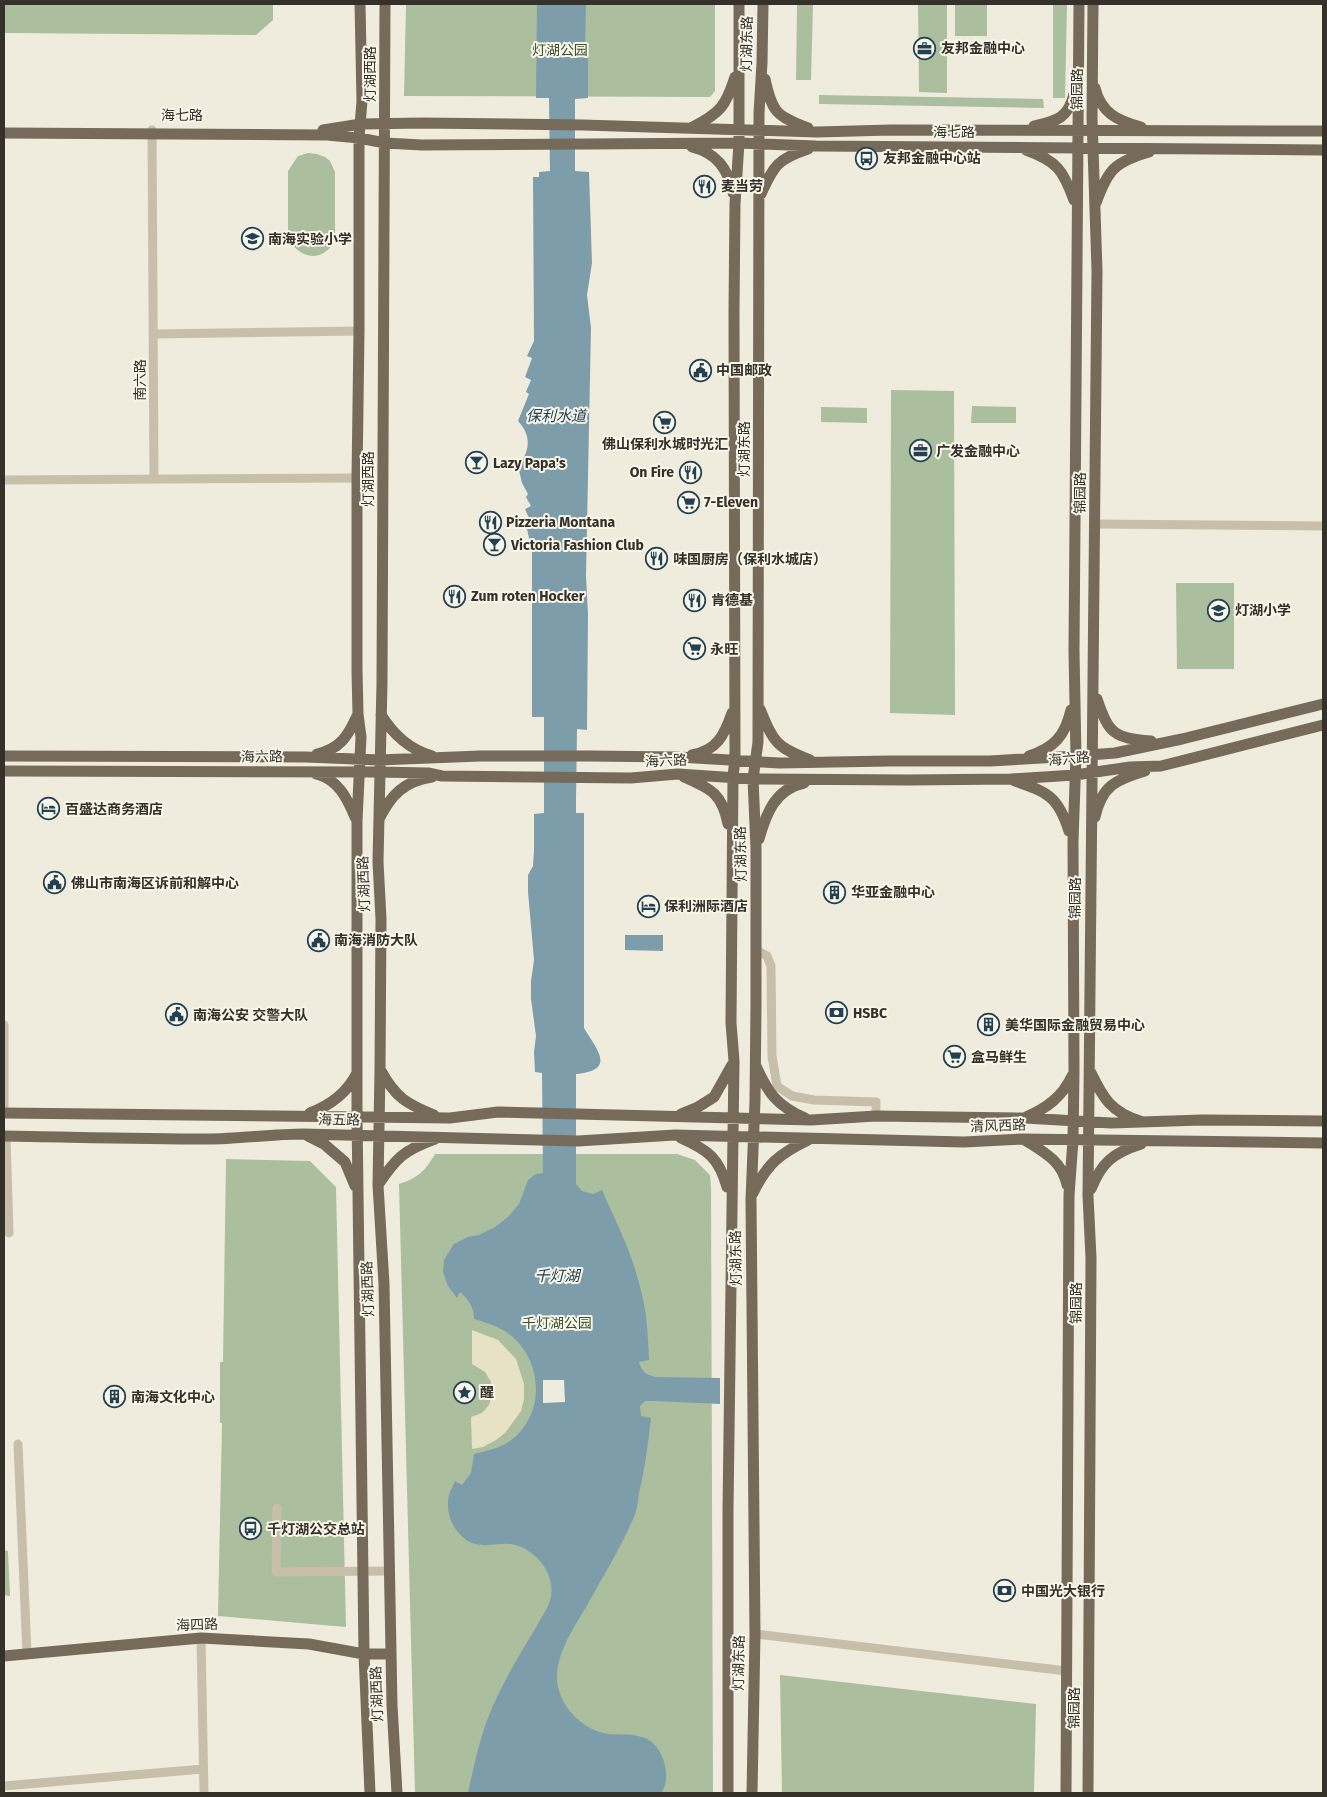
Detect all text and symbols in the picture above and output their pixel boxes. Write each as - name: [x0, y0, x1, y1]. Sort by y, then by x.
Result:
- street label: 灯湖东路: [738, 16, 756, 72]
- office icon: 友邦金融中心: [913, 36, 937, 60]
- place label: 友邦金融中心: [941, 40, 1025, 57]
- park label: 灯湖公园: [532, 42, 588, 59]
- street label: 灯湖西路: [362, 46, 379, 102]
- street label: 锦园路: [1069, 68, 1086, 110]
- street label: 海七路: [161, 107, 203, 124]
- street label: 海七路: [933, 124, 975, 141]
- bus stop icon: 友邦金融中心站: [855, 146, 879, 170]
- place label: 友邦金融中心站: [883, 150, 981, 167]
- restaurant icon: 麦当劳: [693, 174, 717, 198]
- place label: 麦当劳: [721, 178, 763, 195]
- school or university icon: 南海实验小学: [240, 227, 264, 251]
- place label: 南海实验小学: [268, 231, 352, 248]
- public building icon: 中国邮政: [688, 358, 712, 382]
- street label: 南六路: [132, 359, 149, 401]
- place label: 中国邮政: [716, 362, 772, 379]
- water label: 保利水道: [526, 407, 588, 425]
- supermarket icon: 佛山保利水城时光汇: [653, 410, 677, 434]
- street label: 灯湖东路: [736, 421, 753, 477]
- place label: 佛山保利水城时光汇: [602, 436, 728, 453]
- office icon: 广发金融中心: [908, 439, 932, 463]
- place label: 广发金融中心: [936, 443, 1020, 460]
- street label: 灯湖西路: [360, 451, 377, 507]
- bar icon: Lazy Papa's: [465, 451, 489, 475]
- place label: Lazy Papa's: [493, 455, 566, 472]
- restaurant icon: On Fire: [678, 460, 702, 484]
- place label: On Fire: [630, 464, 674, 481]
- street label: 锦园路: [1072, 472, 1089, 514]
- supermarket icon: 7-Eleven: [676, 490, 700, 514]
- place label: 7-Eleven: [704, 494, 758, 511]
- restaurant icon: Pizzeria Montana: [478, 510, 502, 534]
- place label: Pizzeria Montana: [506, 514, 616, 531]
- bar icon: Victoria Fashion Club: [483, 533, 507, 557]
- place label: Victoria Fashion Club: [510, 537, 644, 554]
- restaurant icon: 味国厨房（保利水城店）: [645, 547, 669, 571]
- place label: 味国厨房（保利水城店）: [673, 551, 827, 568]
- restaurant icon: Zum roten Hocker: [443, 584, 467, 608]
- place label: Zum roten Hocker: [471, 588, 585, 605]
- restaurant icon: 肯德基: [683, 588, 707, 612]
- place label: 肯德基: [711, 592, 753, 609]
- school or university icon: 灯湖小学: [1207, 598, 1231, 622]
- place label: 灯湖小学: [1235, 602, 1291, 619]
- supermarket icon: 永旺: [682, 637, 706, 661]
- place label: 永旺: [710, 641, 738, 658]
- street label: 海六路: [241, 748, 283, 766]
- street label: 海六路: [1047, 749, 1091, 769]
- street label: 海六路: [645, 751, 687, 771]
- hotel icon: 百盛达商务酒店: [37, 797, 61, 821]
- place label: 百盛达商务酒店: [65, 801, 163, 818]
- street label: 灯湖东路: [732, 826, 750, 882]
- street label: 灯湖西路: [355, 856, 373, 912]
- public building icon: 佛山市南海区诉前和解中心: [43, 871, 67, 895]
- place label: 佛山市南海区诉前和解中心: [71, 875, 239, 892]
- street label: 锦园路: [1067, 877, 1084, 919]
- building icon: 华亚金融中心: [823, 880, 847, 904]
- place label: 华亚金融中心: [851, 884, 935, 901]
- hotel icon: 保利洲际酒店: [636, 894, 660, 918]
- place label: 保利洲际酒店: [664, 898, 748, 915]
- public building icon: 南海消防大队: [306, 928, 330, 952]
- place label: 南海消防大队: [334, 932, 418, 949]
- bank icon: HSBC: [825, 1001, 849, 1025]
- public building icon: 南海公安 交警大队: [165, 1003, 189, 1027]
- place label: HSBC: [853, 1005, 887, 1022]
- place label: 南海公安 交警大队: [193, 1007, 308, 1024]
- building icon: 美华国际金融贸易中心: [977, 1013, 1001, 1037]
- place label: 美华国际金融贸易中心: [1005, 1017, 1145, 1034]
- supermarket icon: 盒马鲜生: [943, 1045, 967, 1069]
- place label: 盒马鲜生: [971, 1049, 1027, 1066]
- street label: 海五路: [318, 1111, 360, 1129]
- street label: 清风西路: [970, 1117, 1026, 1135]
- street label: 灯湖东路: [727, 1230, 745, 1286]
- street label: 灯湖西路: [359, 1261, 377, 1317]
- water label: 千灯湖: [534, 1267, 581, 1285]
- street label: 锦园路: [1068, 1282, 1085, 1324]
- park label: 千灯湖公园: [522, 1315, 592, 1332]
- place icon: 醒: [452, 1380, 476, 1404]
- place label: 醒: [480, 1384, 494, 1401]
- building icon: 南海文化中心: [103, 1385, 127, 1409]
- place label: 南海文化中心: [131, 1389, 215, 1406]
- bus stop icon: 千灯湖公交总站: [239, 1517, 263, 1541]
- place label: 千灯湖公交总站: [267, 1521, 365, 1538]
- bank icon: 中国光大银行: [993, 1579, 1017, 1603]
- place label: 中国光大银行: [1021, 1583, 1105, 1600]
- street label: 海四路: [176, 1616, 218, 1634]
- street label: 灯湖东路: [730, 1635, 748, 1691]
- street label: 灯湖西路: [368, 1666, 386, 1722]
- street label: 锦园路: [1066, 1687, 1083, 1729]

